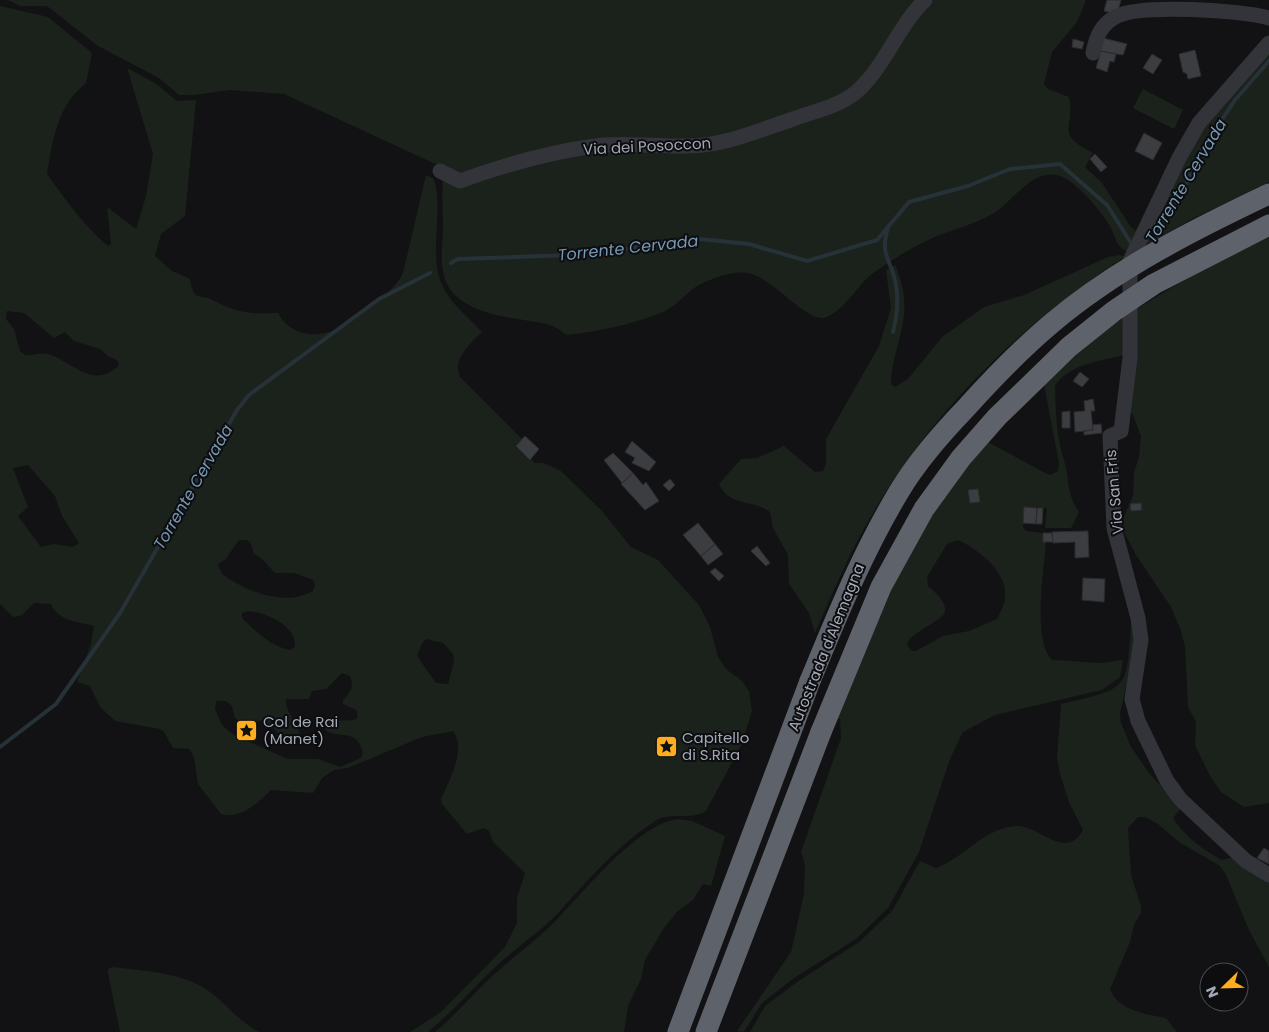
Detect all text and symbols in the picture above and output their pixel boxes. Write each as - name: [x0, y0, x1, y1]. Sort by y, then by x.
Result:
- water label: Torrente Cervada: [1140, 114, 1232, 247]
- street label: Via dei Posoccon: [582, 132, 712, 160]
- water label: Torrente Cervada: [557, 229, 700, 267]
- water label: Torrente Cervada: [148, 420, 238, 554]
- street label: Via San Fris: [1100, 448, 1128, 535]
- street label: Autostrada d'Alemagna: [783, 560, 869, 734]
- place label: Col de Rai (Manet): [263, 711, 338, 749]
- place icon: Col de Rai (Manet): [235, 718, 259, 742]
- place label: Capitello di S.Rita: [682, 727, 749, 765]
- place icon: Capitello di S.Rita: [654, 734, 678, 758]
- north arrow: [1199, 962, 1249, 1012]
- text: N: [1201, 983, 1223, 1001]

